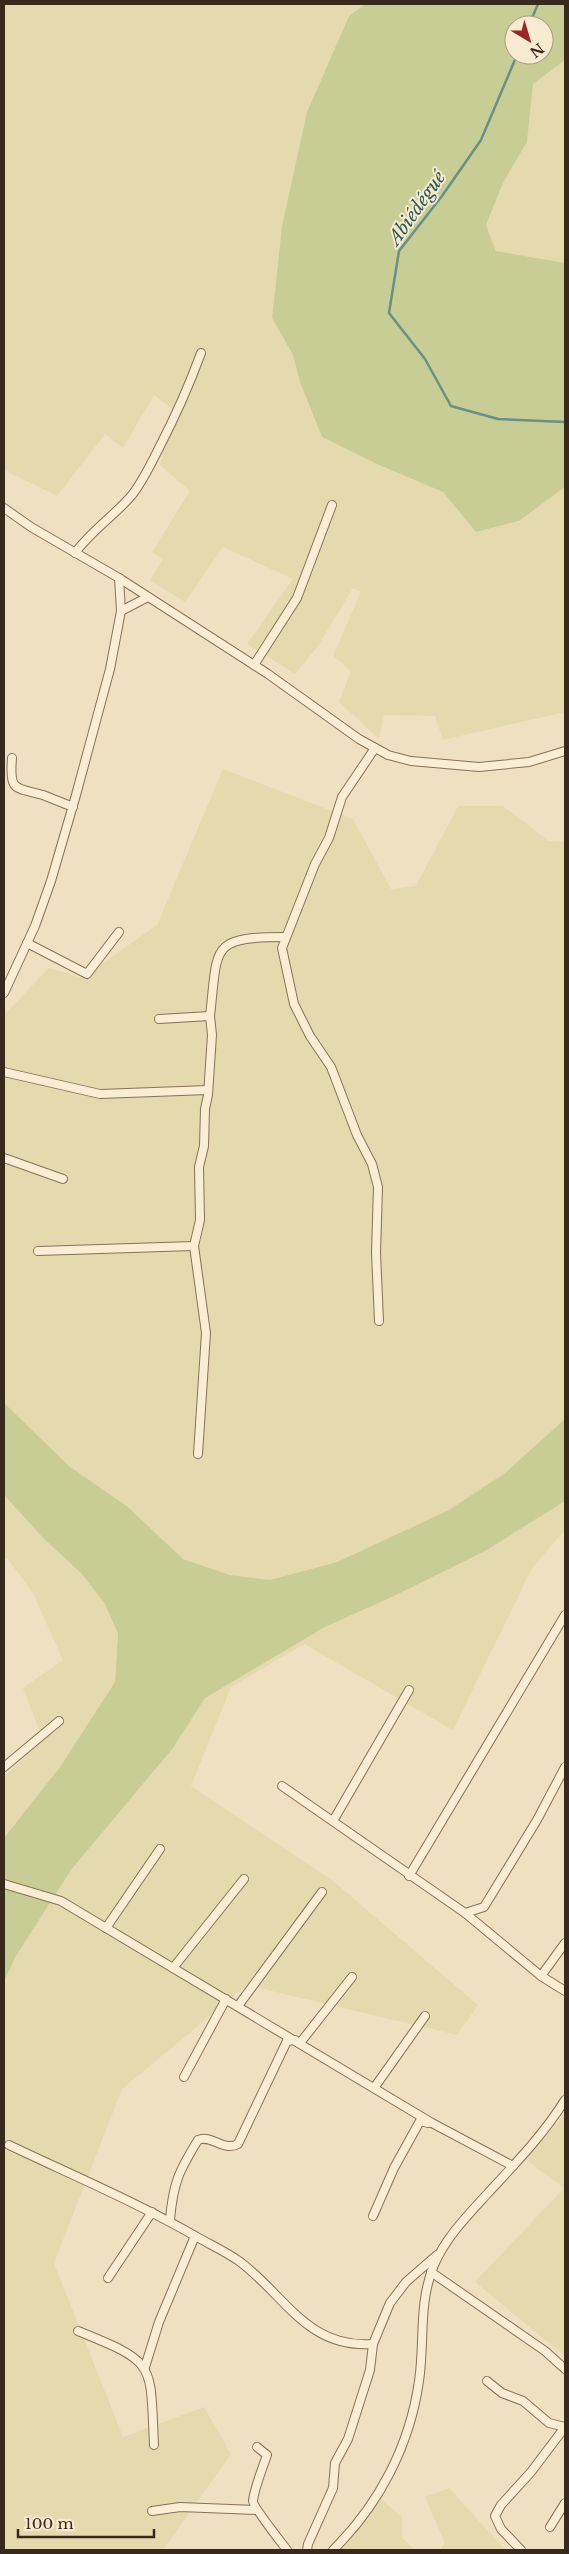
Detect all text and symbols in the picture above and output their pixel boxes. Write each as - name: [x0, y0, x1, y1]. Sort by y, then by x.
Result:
- north arrow: [504, 15, 554, 65]
- text: N: [526, 39, 548, 61]
- water label: Abiédégué: [383, 166, 451, 251]
- scale bar: [18, 2506, 154, 2538]
- text: 100 m: [25, 2514, 74, 2533]

